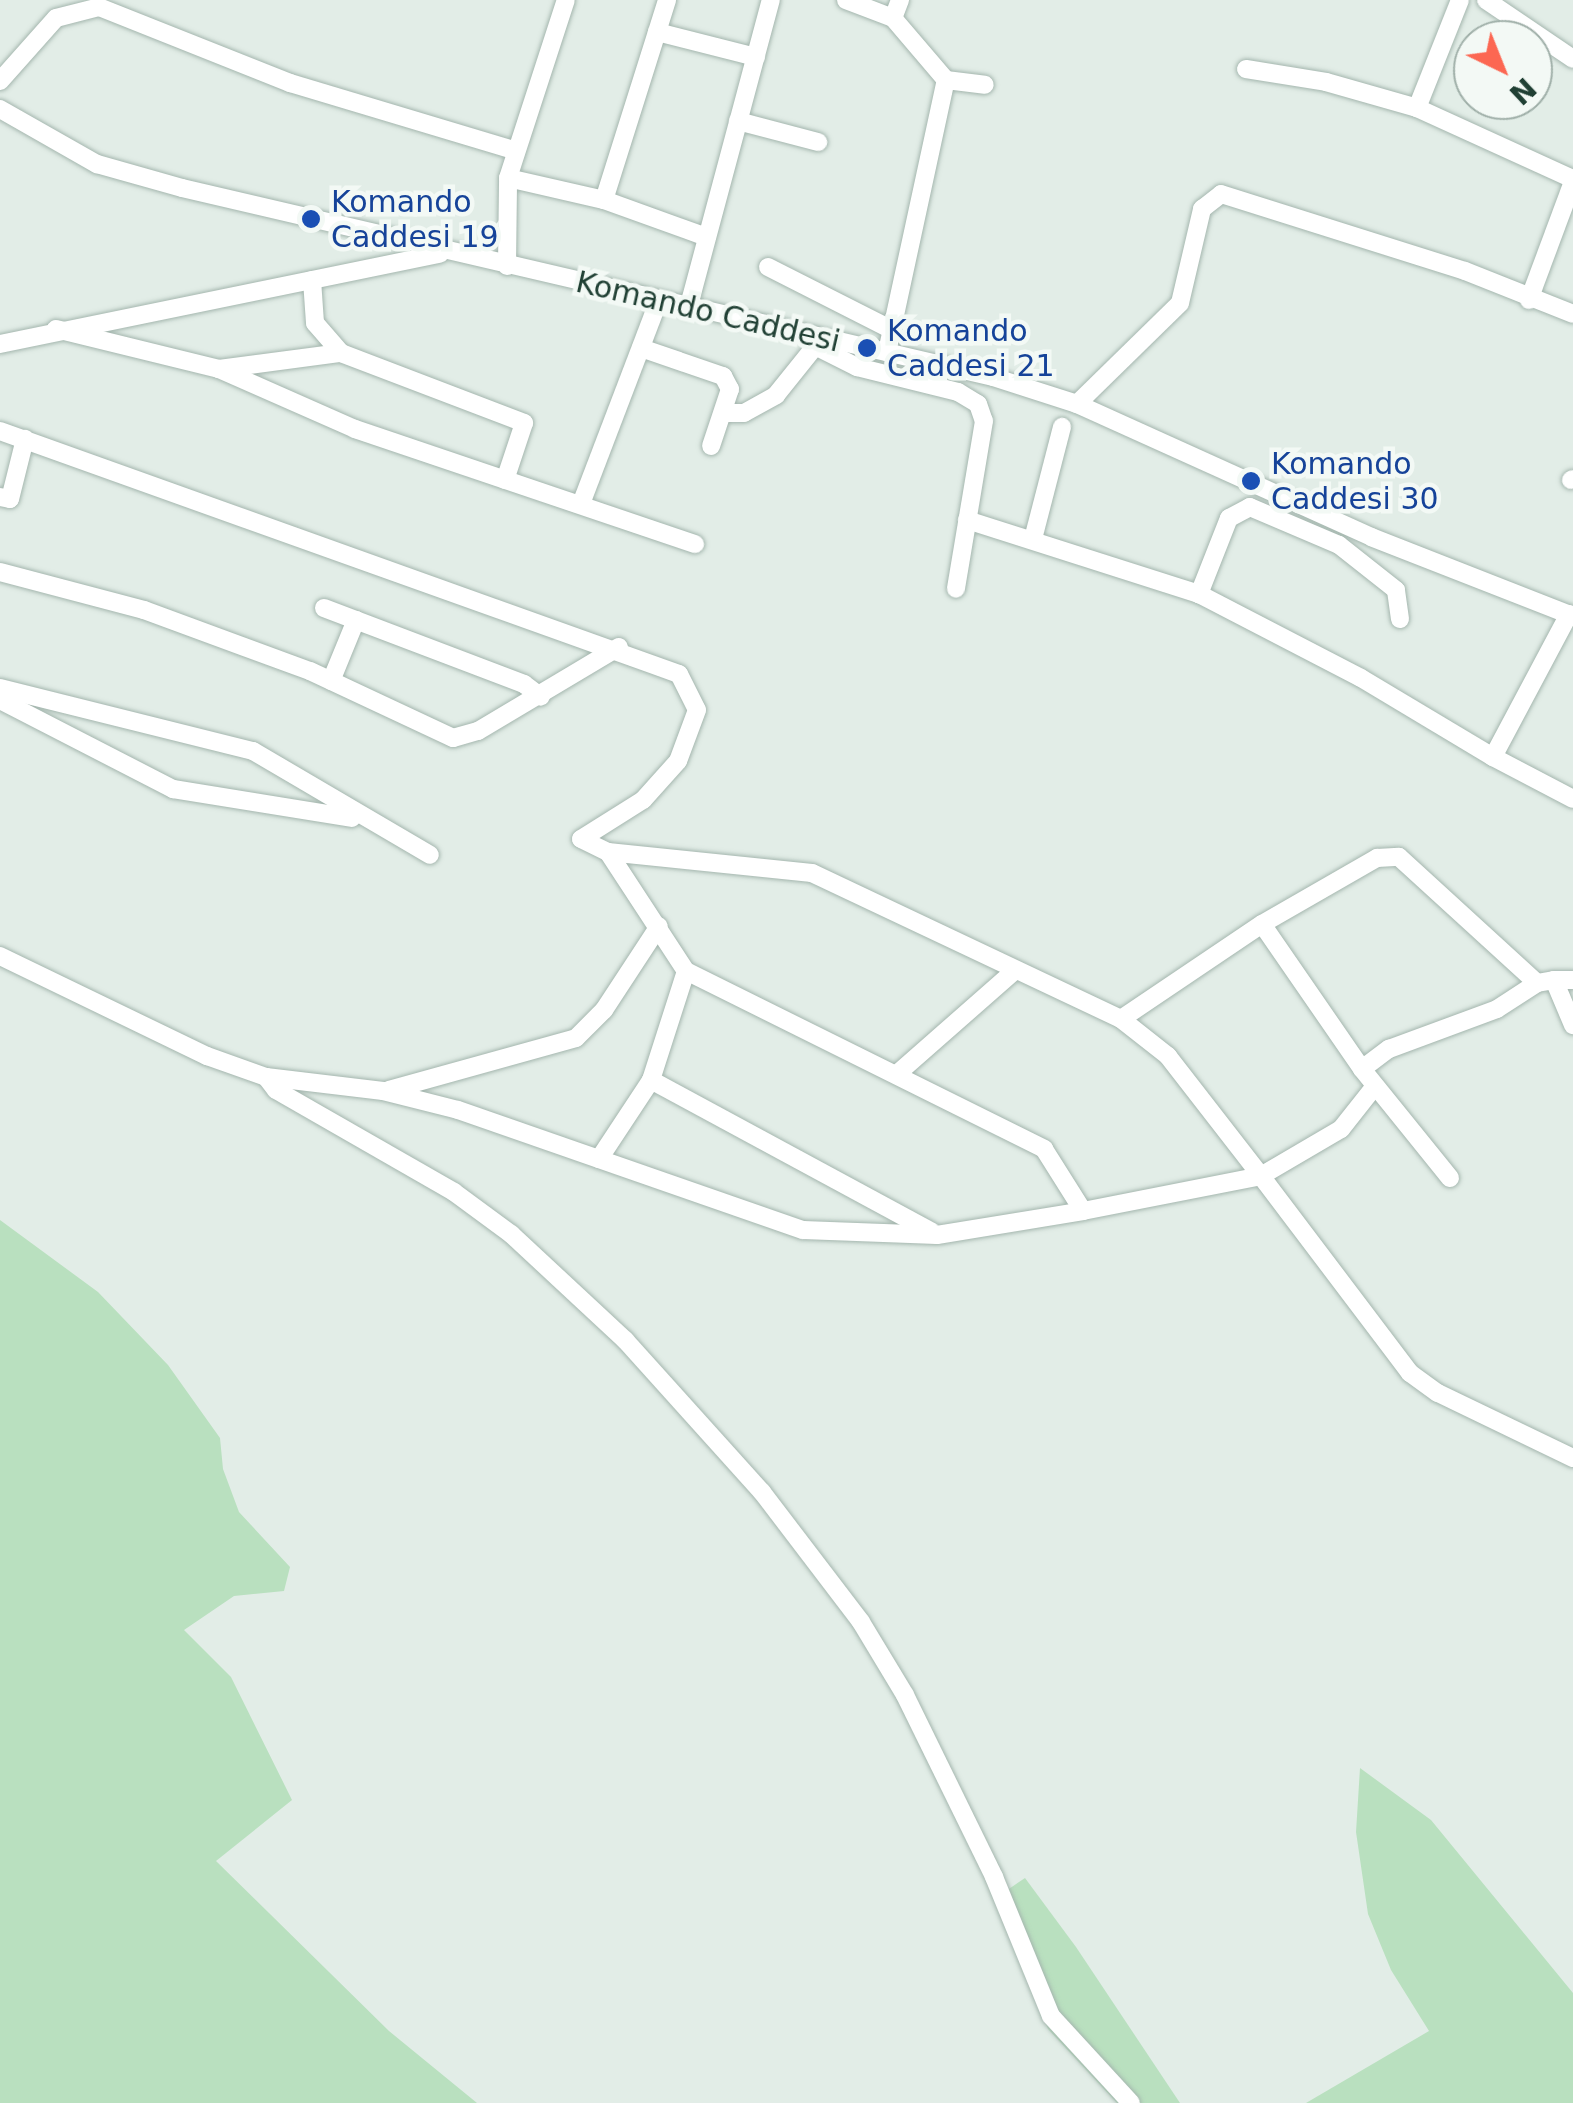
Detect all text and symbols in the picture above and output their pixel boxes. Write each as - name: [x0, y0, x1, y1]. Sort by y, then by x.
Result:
- north arrow: [1453, 20, 1553, 120]
- text: N: [1503, 71, 1542, 111]
- place label: Komando Caddesi 19: [331, 184, 499, 254]
- marker: Komando Caddesi 19: [300, 208, 322, 230]
- street label: Komando Caddesi: [572, 264, 844, 360]
- place label: Komando Caddesi 21: [887, 313, 1055, 384]
- marker: Komando Caddesi 21: [856, 337, 878, 359]
- place label: Komando Caddesi 30: [1271, 446, 1439, 516]
- marker: Komando Caddesi 30: [1240, 470, 1262, 492]

